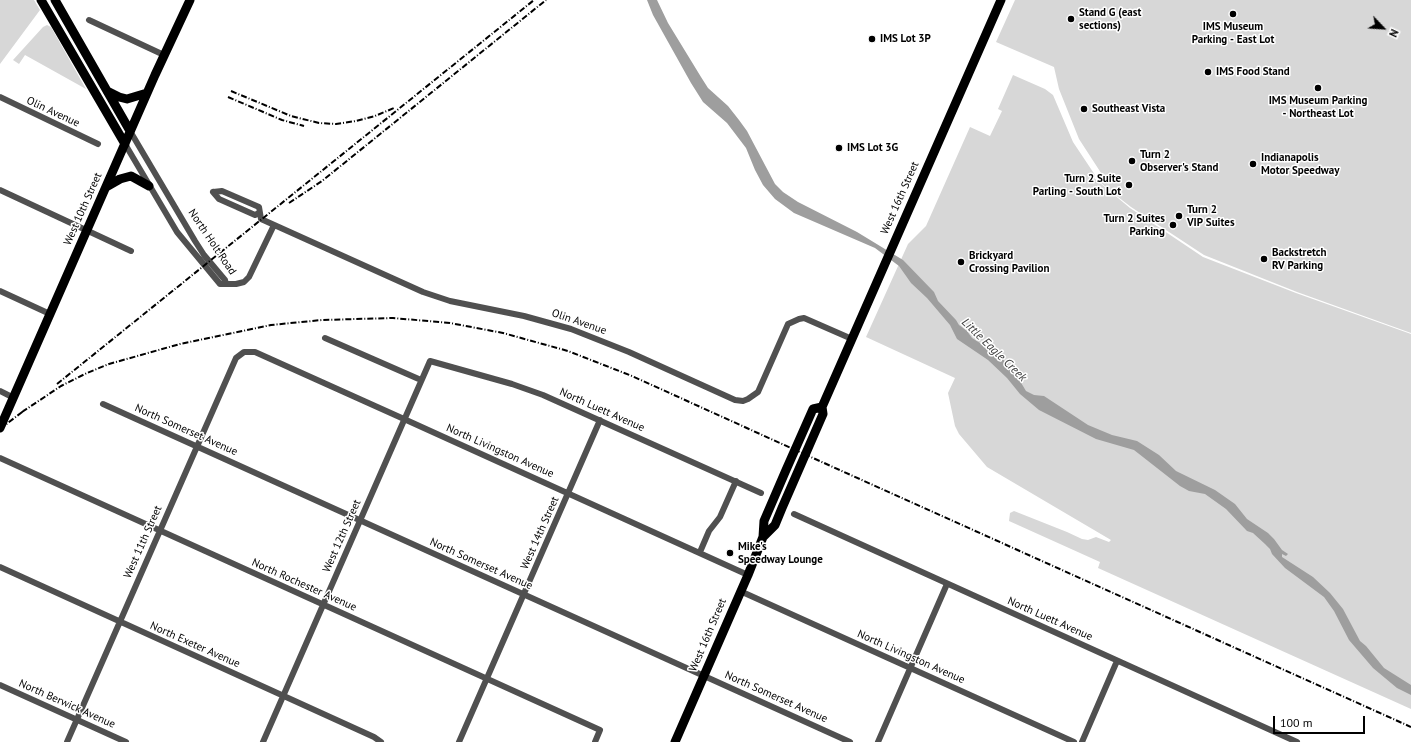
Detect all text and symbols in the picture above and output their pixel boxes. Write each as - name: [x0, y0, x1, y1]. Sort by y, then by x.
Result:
- place label: Stand G (east sections): [1079, 6, 1141, 32]
- north arrow: [1363, 8, 1403, 48]
- marker: IMS Museum Parking - East Lot: [1228, 9, 1238, 19]
- marker: Stand G (east sections): [1066, 14, 1076, 24]
- place label: IMS Museum Parking - East Lot: [1192, 20, 1274, 46]
- text: N: [1386, 27, 1402, 39]
- place label: IMS Lot 3P: [880, 32, 931, 46]
- marker: IMS Lot 3P: [867, 34, 877, 44]
- place label: IMS Food Stand: [1216, 65, 1290, 79]
- marker: IMS Food Stand: [1203, 67, 1213, 77]
- marker: IMS Museum Parking - Northeast Lot: [1313, 83, 1323, 93]
- street label: Olin Avenue: [24, 94, 82, 130]
- place label: IMS Museum Parking - Northeast Lot: [1269, 94, 1367, 120]
- place label: Southeast Vista: [1092, 102, 1165, 116]
- marker: Southeast Vista: [1079, 104, 1089, 114]
- place label: IMS Lot 3G: [847, 141, 898, 155]
- marker: IMS Lot 3G: [834, 143, 844, 153]
- place label: Turn 2 Observer's Stand: [1140, 148, 1218, 174]
- place label: Indianapolis Motor Speedway: [1261, 151, 1340, 177]
- marker: Turn 2 Observer's Stand: [1127, 156, 1137, 166]
- marker: Indianapolis Motor Speedway: [1248, 159, 1258, 169]
- street label: West 16th Street: [878, 160, 922, 236]
- street label: West 10th Street: [61, 171, 105, 247]
- place label: Turn 2 Suite Parling - South Lot: [1033, 172, 1121, 198]
- marker: Turn 2 Suite Parling - South Lot: [1124, 180, 1134, 190]
- place label: Turn 2 VIP Suites: [1187, 203, 1235, 229]
- street label: North Holt Road: [185, 207, 239, 277]
- marker: Turn 2 VIP Suites: [1174, 211, 1184, 221]
- place label: Turn 2 Suites Parking: [1104, 212, 1165, 238]
- marker: Turn 2 Suites Parking: [1168, 220, 1178, 230]
- place label: Backstretch RV Parking: [1272, 246, 1327, 272]
- place label: Brickyard Crossing Pavilion: [969, 249, 1049, 275]
- marker: Backstretch RV Parking: [1259, 254, 1269, 264]
- marker: Brickyard Crossing Pavilion: [956, 257, 966, 267]
- street label: Olin Avenue: [550, 306, 608, 338]
- water label: Little Eagle Creek: [958, 315, 1030, 385]
- street label: North Luett Avenue: [557, 385, 647, 435]
- street label: North Somerset Avenue: [132, 401, 240, 459]
- street label: North Livingston Avenue: [444, 421, 556, 481]
- street label: West 14th Street: [518, 495, 562, 571]
- street label: West 12th Street: [320, 498, 364, 574]
- street label: West 11th Street: [121, 504, 165, 580]
- street label: North Somerset Avenue: [427, 535, 535, 593]
- place label: Mike's Speedway Lounge: [738, 540, 823, 566]
- marker: Mike's Speedway Lounge: [725, 548, 735, 558]
- street label: North Rochester Avenue: [250, 556, 358, 614]
- street label: North Luett Avenue: [1005, 594, 1095, 644]
- street label: West 16th Street: [687, 596, 729, 674]
- street label: North Exeter Avenue: [148, 619, 242, 671]
- street label: North Livingston Avenue: [855, 627, 967, 687]
- street label: North Somerset Avenue: [722, 668, 830, 726]
- street label: North Berwick Avenue: [17, 677, 117, 731]
- scale bar: [1275, 708, 1367, 734]
- text: 100 m: [1280, 715, 1313, 730]

